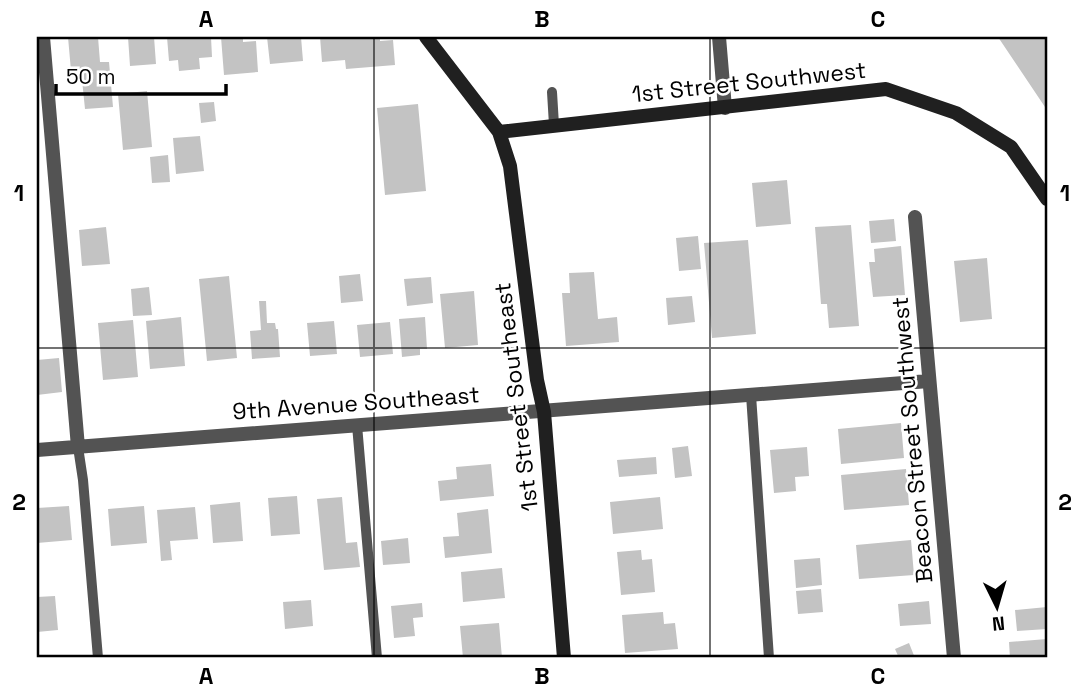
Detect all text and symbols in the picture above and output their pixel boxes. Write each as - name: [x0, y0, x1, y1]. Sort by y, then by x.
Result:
- text: A: [199, 4, 214, 34]
- text: B: [534, 4, 550, 34]
- text: C: [871, 4, 885, 34]
- scale bar: [56, 52, 226, 96]
- street label: 1st Street Southwest: [630, 55, 868, 109]
- text: 50 m: [66, 63, 116, 90]
- text: 1: [14, 178, 24, 208]
- text: 1: [1060, 178, 1070, 208]
- street label: 1st Street Southeast: [487, 281, 545, 513]
- street label: Beacon Street Southwest: [885, 296, 939, 584]
- street label: 9th Avenue Southeast: [231, 379, 481, 427]
- text: 2: [12, 487, 26, 517]
- text: 2: [1058, 487, 1072, 517]
- north arrow: [962, 572, 1032, 642]
- text: N: [991, 610, 1006, 636]
- text: A: [199, 661, 214, 691]
- text: B: [534, 661, 550, 691]
- text: C: [871, 661, 885, 691]

